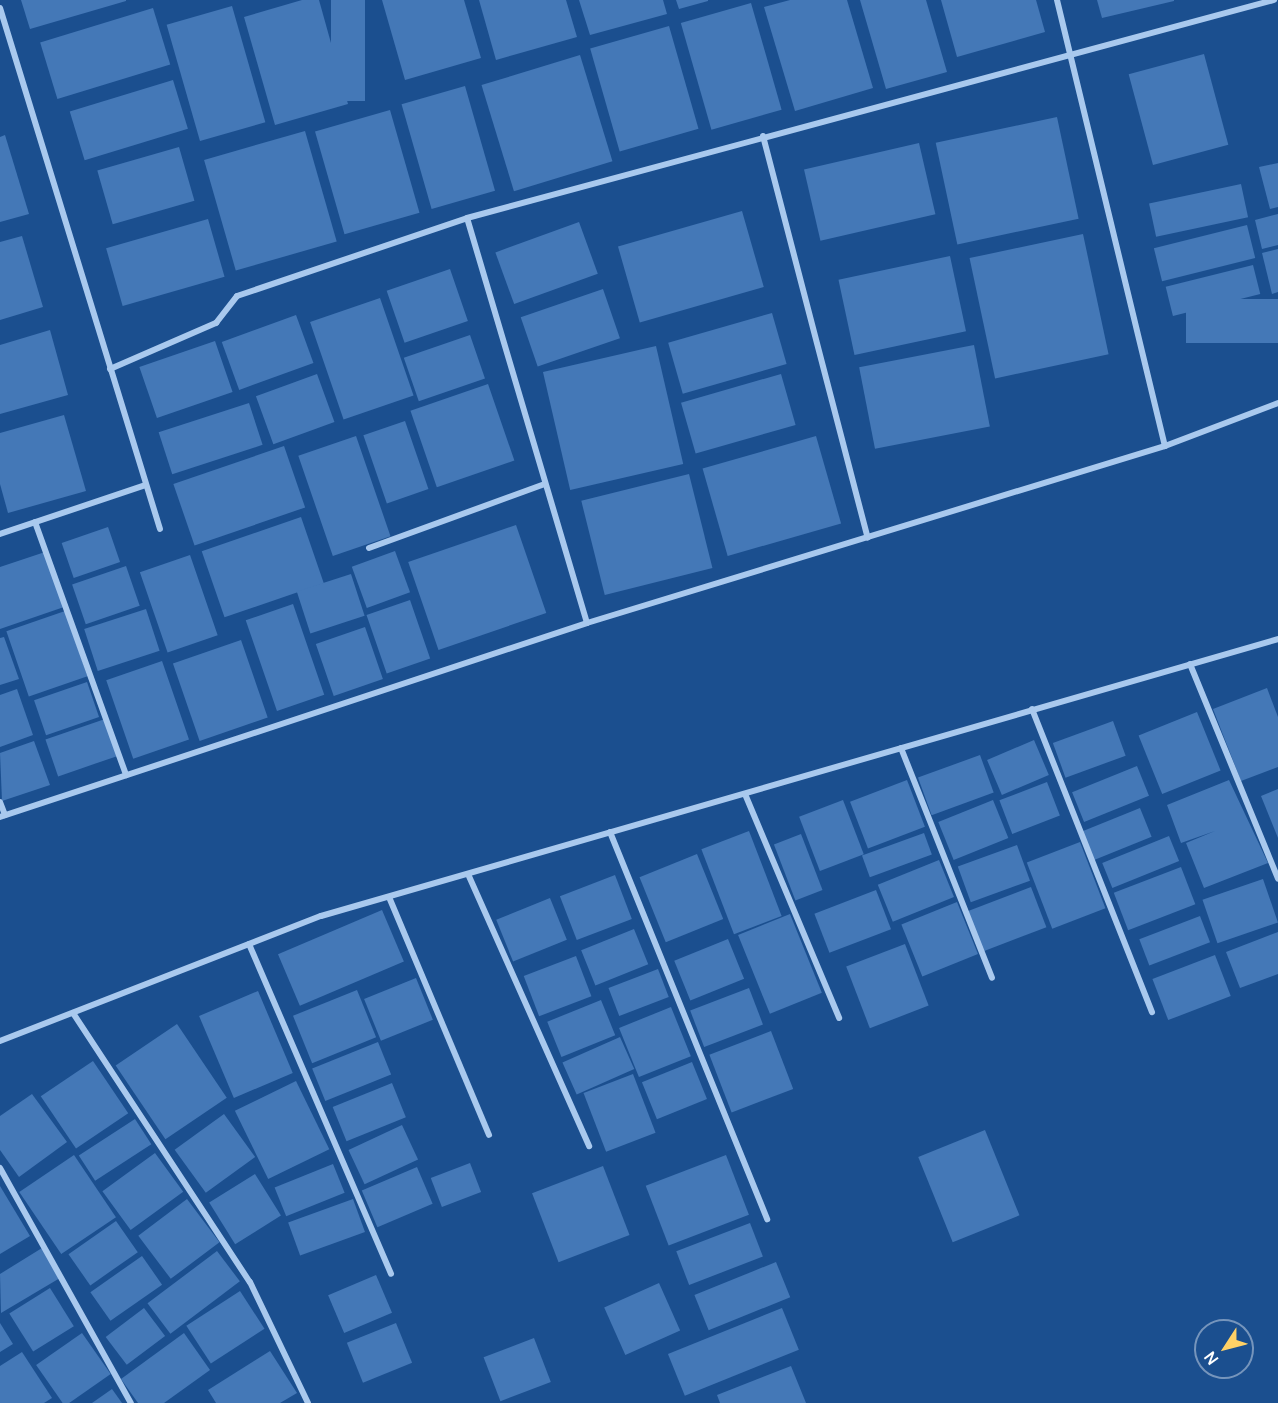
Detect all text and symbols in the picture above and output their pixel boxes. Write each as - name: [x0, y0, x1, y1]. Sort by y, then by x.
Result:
- north arrow: [1194, 1319, 1254, 1379]
- text: N: [1199, 1347, 1223, 1370]

